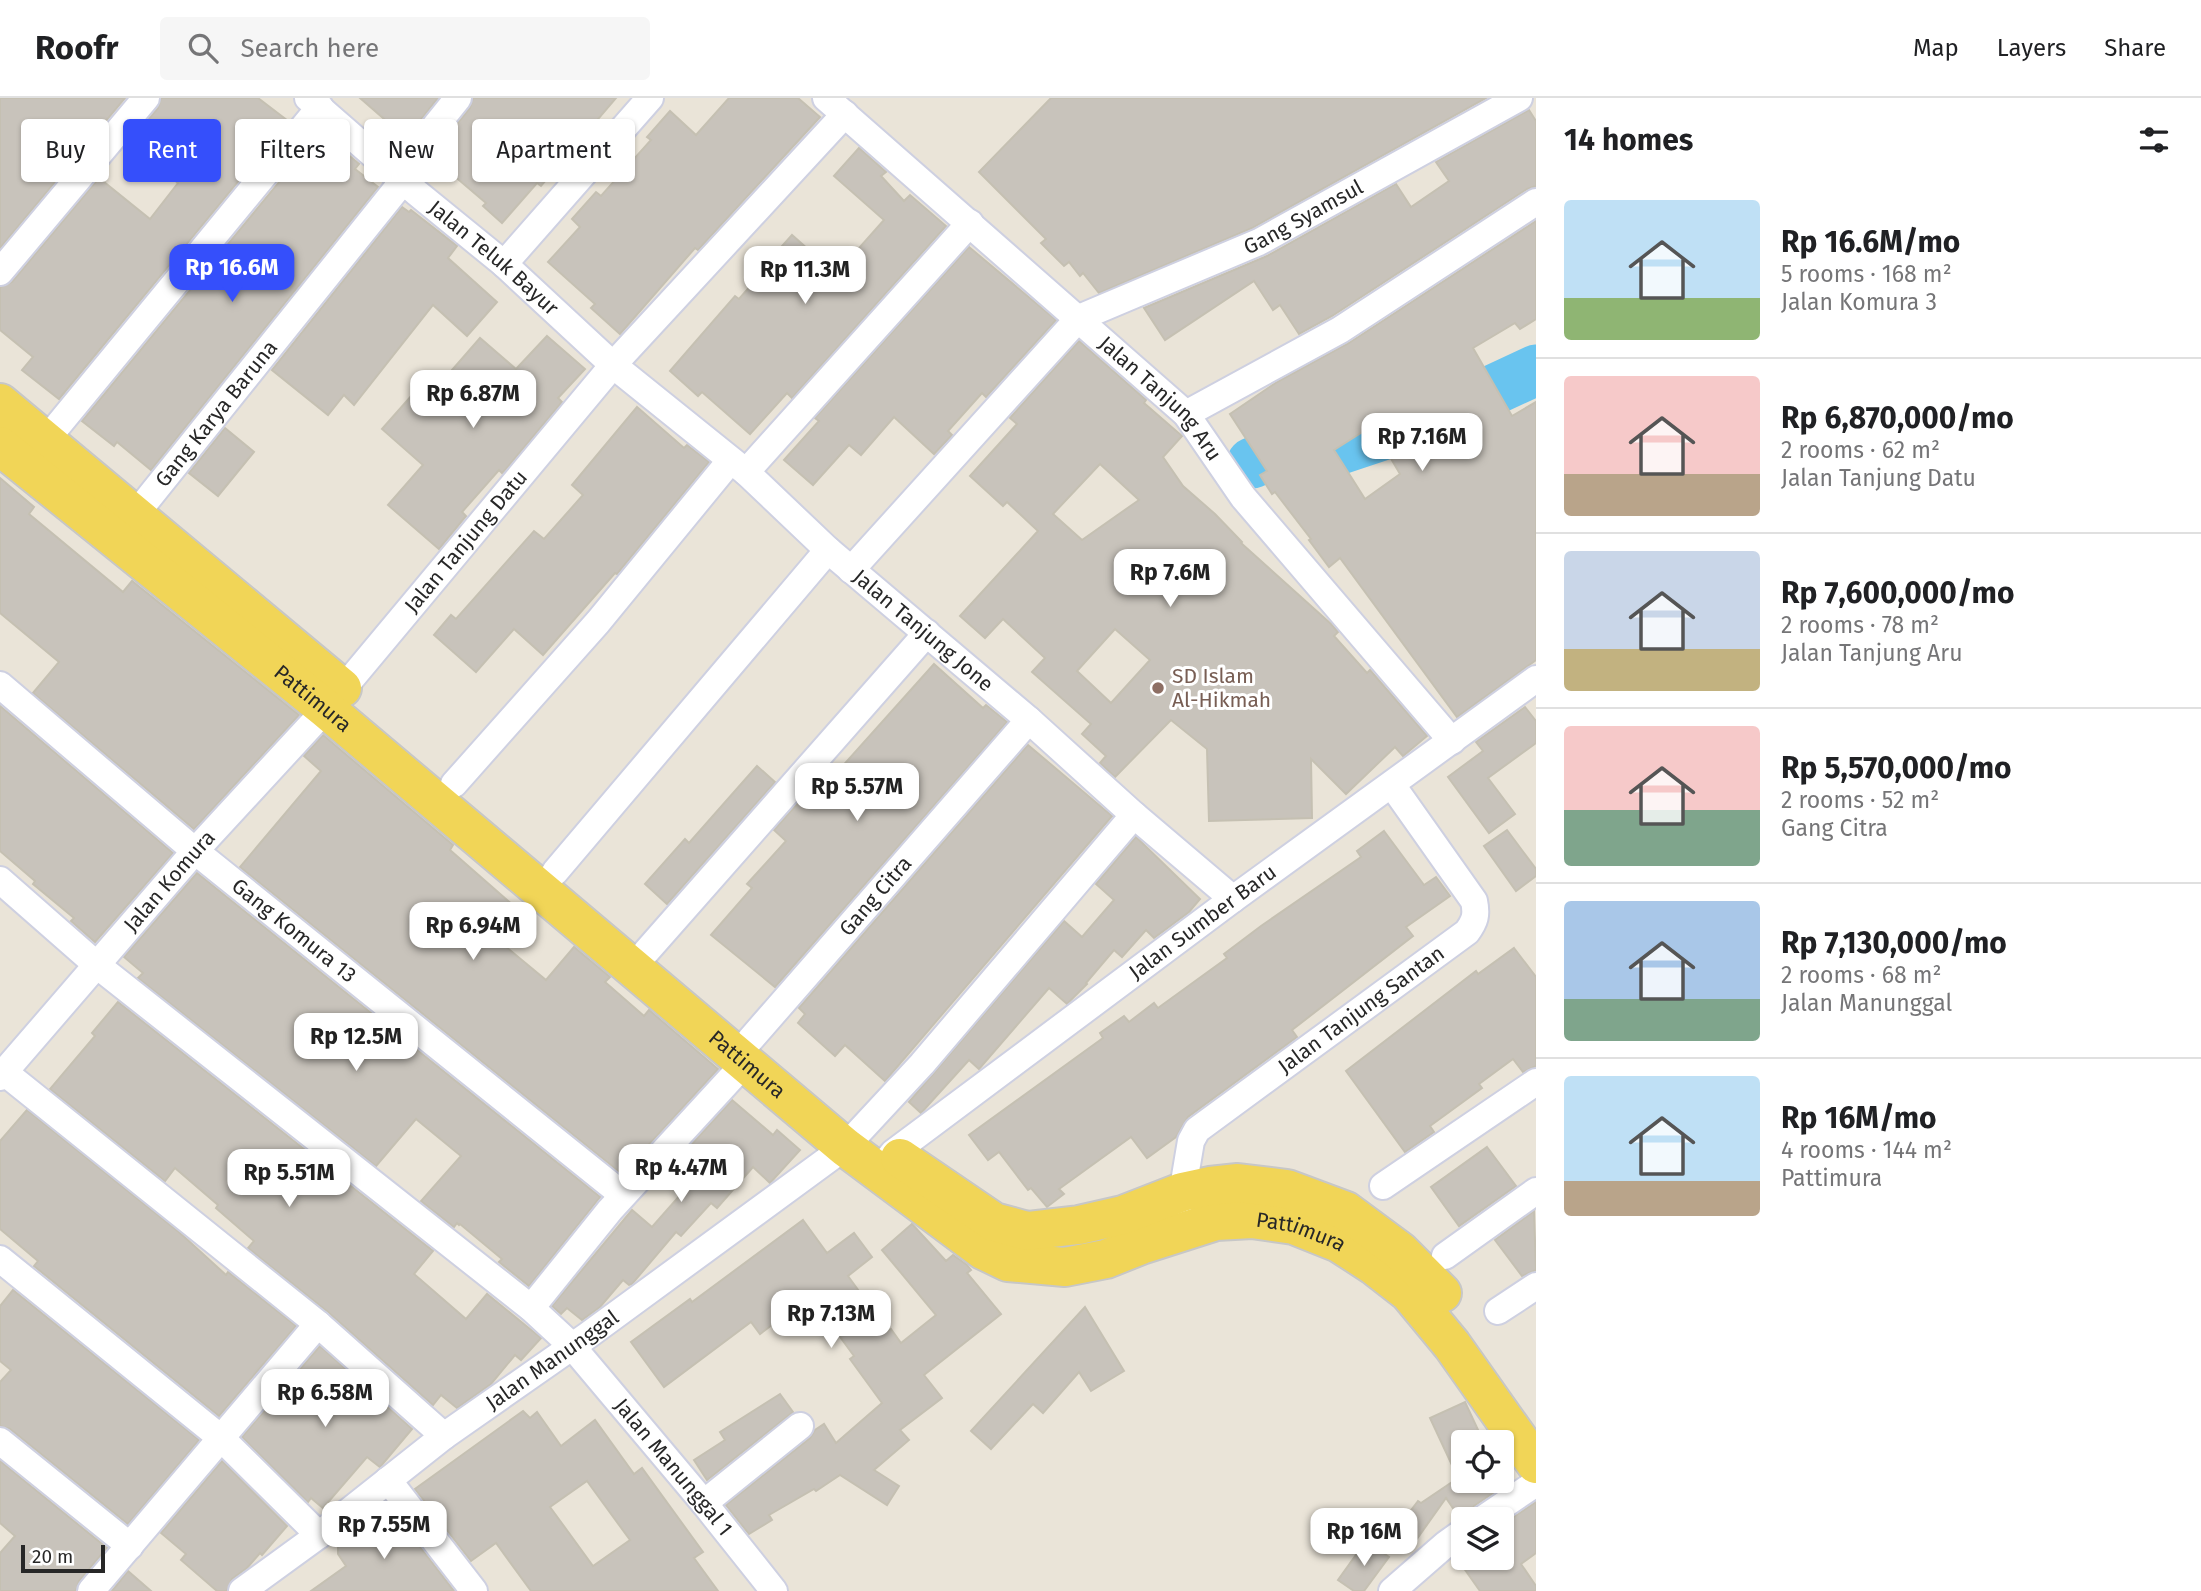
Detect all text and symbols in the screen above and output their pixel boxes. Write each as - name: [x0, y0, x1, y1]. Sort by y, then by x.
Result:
- search box: [160, 17, 650, 80]
- text: Roofr: [35, 28, 118, 68]
- icon: search: [184, 29, 222, 67]
- text: Search here: [240, 33, 379, 64]
- text: Map: [1913, 34, 1959, 62]
- text: Layers: [1997, 34, 2066, 62]
- text: Share: [2104, 34, 2166, 62]
- chip: Buy: [21, 119, 109, 182]
- chip: Rent: [123, 119, 221, 182]
- chip: Filters: [235, 119, 350, 182]
- chip: New: [364, 119, 458, 182]
- chip: Apartment: [472, 119, 635, 182]
- icon: filters: [2135, 121, 2173, 159]
- text: 14 homes: [1564, 122, 1693, 158]
- street label: Gang Syamsul: [1240, 174, 1368, 260]
- street label: Jalan Teluk Bayur: [423, 195, 564, 321]
- text: Rp 16.6M/mo: [1781, 224, 1960, 260]
- icon: home: [1620, 228, 1704, 312]
- pin: Rp 16.6M: [160, 244, 304, 304]
- pin: Rp 11.3M: [733, 246, 877, 306]
- text: Rp 16.6M: [185, 253, 279, 281]
- text: Rp 11.3M: [760, 255, 850, 283]
- text: 5 rooms · 168 m²: [1781, 260, 1952, 288]
- text: Jalan Komura 3: [1781, 288, 1937, 316]
- street label: Jalan Tanjung Aru: [1093, 330, 1227, 466]
- street label: Gang Karya Baruna: [150, 335, 283, 492]
- pin: Rp 6.87M: [401, 370, 545, 430]
- text: Rp 6.87M: [426, 379, 520, 407]
- text: Rp 6,870,000/mo: [1781, 400, 2014, 436]
- icon: home: [1620, 404, 1704, 488]
- pin: Rp 7.16M: [1350, 414, 1494, 473]
- text: Rp 7.16M: [1377, 422, 1467, 450]
- text: 2 rooms · 62 m²: [1781, 436, 1940, 464]
- text: Jalan Tanjung Datu: [1781, 464, 1976, 492]
- street label: Jalan Tanjung Datu: [399, 465, 533, 618]
- pin: Rp 7.6M: [1105, 550, 1235, 609]
- text: Rp 7.6M: [1130, 558, 1210, 586]
- street label: Jalan Tanjung Jone: [848, 564, 999, 697]
- text: Rp 7,600,000/mo: [1781, 575, 2015, 611]
- icon: home: [1620, 579, 1704, 663]
- text: 2 rooms · 78 m²: [1781, 611, 1939, 639]
- text: Jalan Tanjung Aru: [1781, 639, 1963, 667]
- street label: Pattimura: [269, 659, 357, 738]
- place label: SD Islam Al-Hikmah: [1172, 663, 1271, 713]
- marker: SD Islam Al-Hikmah: [1150, 680, 1166, 696]
- text: Rp 5,570,000/mo: [1781, 750, 2012, 786]
- icon: home: [1620, 754, 1704, 838]
- pin: Rp 5.57M: [785, 764, 929, 823]
- text: Rp 5.57M: [811, 772, 903, 800]
- text: 2 rooms · 52 m²: [1781, 786, 1939, 814]
- text: Gang Citra: [1781, 814, 1888, 842]
- street label: Jalan Komura: [118, 825, 221, 937]
- street label: Gang Citra: [834, 851, 917, 941]
- street label: Jalan Sumber Baru: [1124, 859, 1281, 985]
- street label: Gang Komura 13: [227, 873, 361, 988]
- pin: Rp 6.94M: [401, 902, 545, 962]
- text: Rp 6.94M: [425, 911, 521, 939]
- text: Rp 7,130,000/mo: [1781, 925, 2007, 961]
- icon: home: [1620, 929, 1704, 1013]
- street label: Jalan Tanjung Santan: [1273, 940, 1449, 1079]
- text: 2 rooms · 68 m²: [1781, 961, 1942, 989]
- text: Jalan Manunggal: [1781, 989, 1952, 1017]
- pin: Rp 12.5M: [284, 1014, 428, 1073]
- text: Rp 12.5M: [310, 1022, 402, 1050]
- street label: Pattimura: [703, 1025, 791, 1104]
- text: Rp 16M/mo: [1781, 1100, 1937, 1136]
- icon: home: [1620, 1104, 1704, 1188]
- text: 4 rooms · 144 m²: [1781, 1136, 1952, 1164]
- pin: Rp 4.47M: [609, 1144, 753, 1204]
- pin: Rp 5.51M: [217, 1150, 361, 1209]
- text: Rp 4.47M: [635, 1153, 727, 1181]
- text: Rp 5.51M: [243, 1158, 335, 1186]
- text: Pattimura: [1781, 1164, 1882, 1192]
- street label: Pattimura: [1254, 1207, 1351, 1257]
- pin: Rp 7.13M: [759, 1290, 903, 1350]
- text: Rp 7.13M: [787, 1299, 875, 1327]
- street label: Jalan Manunggal: [481, 1304, 624, 1416]
- pin: Rp 6.58M: [253, 1370, 397, 1429]
- text: Rp 6.58M: [277, 1378, 373, 1406]
- street label: Jalan Manunggal 1: [609, 1393, 738, 1541]
- map controls: [1451, 1430, 1514, 1570]
- button: locate: [1451, 1430, 1514, 1493]
- pin: Rp 7.55M: [312, 1502, 456, 1561]
- button: layers: [1451, 1507, 1514, 1570]
- pin: Rp 16M: [1307, 1508, 1421, 1568]
- text: Rp 7.55M: [338, 1510, 430, 1538]
- text: Rp 16M: [1326, 1517, 1402, 1545]
- scale bar: [21, 1542, 105, 1574]
- text: 20 m: [32, 1545, 73, 1568]

